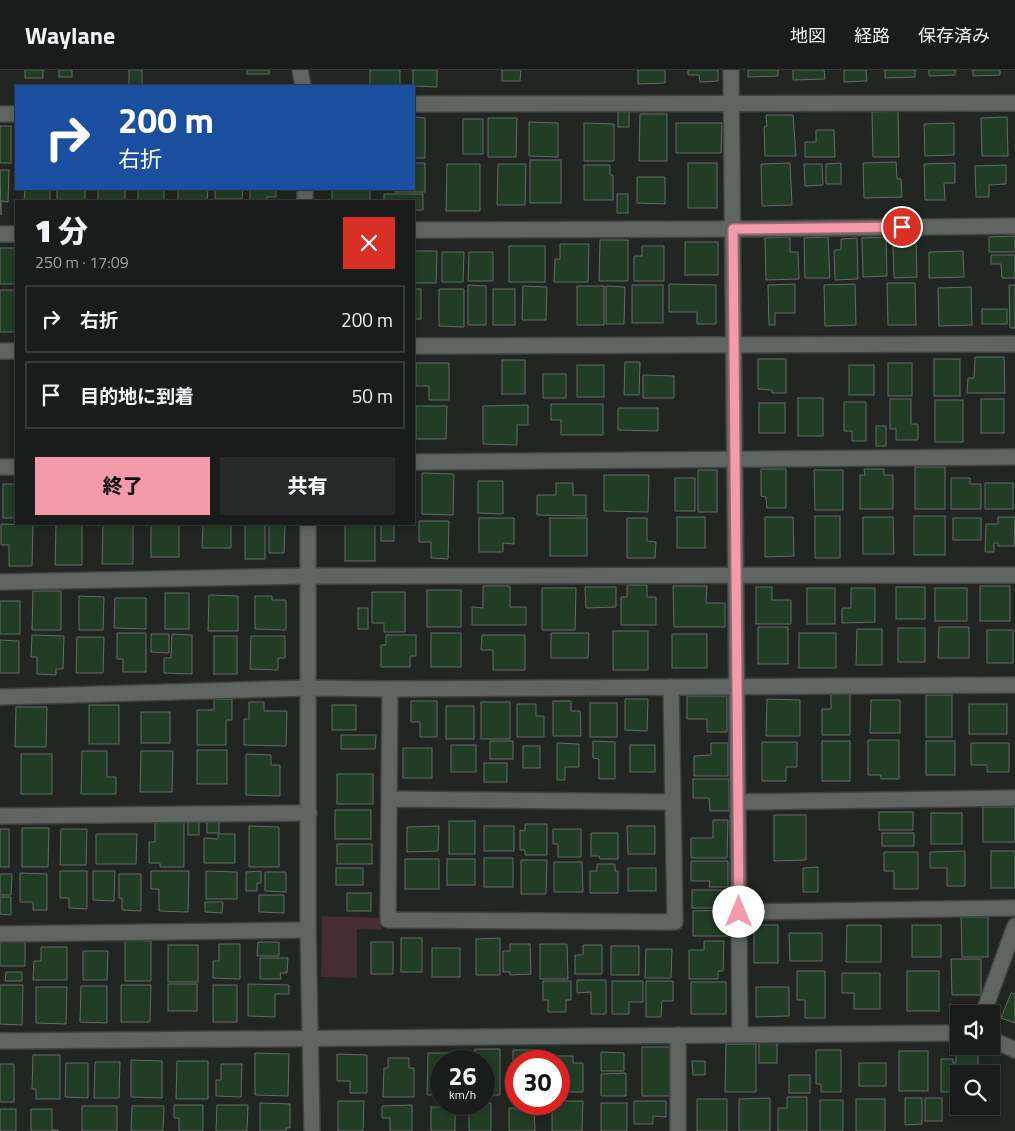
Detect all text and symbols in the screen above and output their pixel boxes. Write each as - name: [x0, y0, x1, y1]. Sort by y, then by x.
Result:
- text: Waylane: [25, 17, 115, 53]
- text: 地図: [790, 22, 826, 49]
- text: 経路: [854, 22, 890, 49]
- text: 保存済み: [918, 22, 990, 49]
- text: 200 m: [118, 93, 214, 147]
- icon: right: [35, 105, 100, 170]
- text: 右折: [118, 142, 162, 176]
- pin: [881, 206, 923, 248]
- text: 1 分: [35, 208, 88, 254]
- icon: arrive: [888, 213, 916, 241]
- button: close: [343, 217, 395, 269]
- text: 250 m · 17:09: [35, 250, 129, 274]
- icon: right: [37, 305, 65, 333]
- text: 右折: [80, 305, 118, 334]
- text: 200 m: [341, 305, 393, 334]
- icon: arrive: [37, 381, 65, 409]
- text: 目的地に到着: [80, 381, 194, 410]
- text: 50 m: [352, 381, 393, 410]
- button: 終了: [35, 457, 210, 515]
- button: 共有: [220, 457, 395, 515]
- position arrow: [712, 885, 764, 937]
- map controls: [950, 1005, 1000, 1115]
- button: sound: [950, 1005, 1000, 1055]
- speed limit sign: 30: [505, 1050, 570, 1115]
- text: 26: [448, 1057, 477, 1095]
- button: search: [950, 1065, 1000, 1115]
- text: km/h: [449, 1085, 476, 1104]

